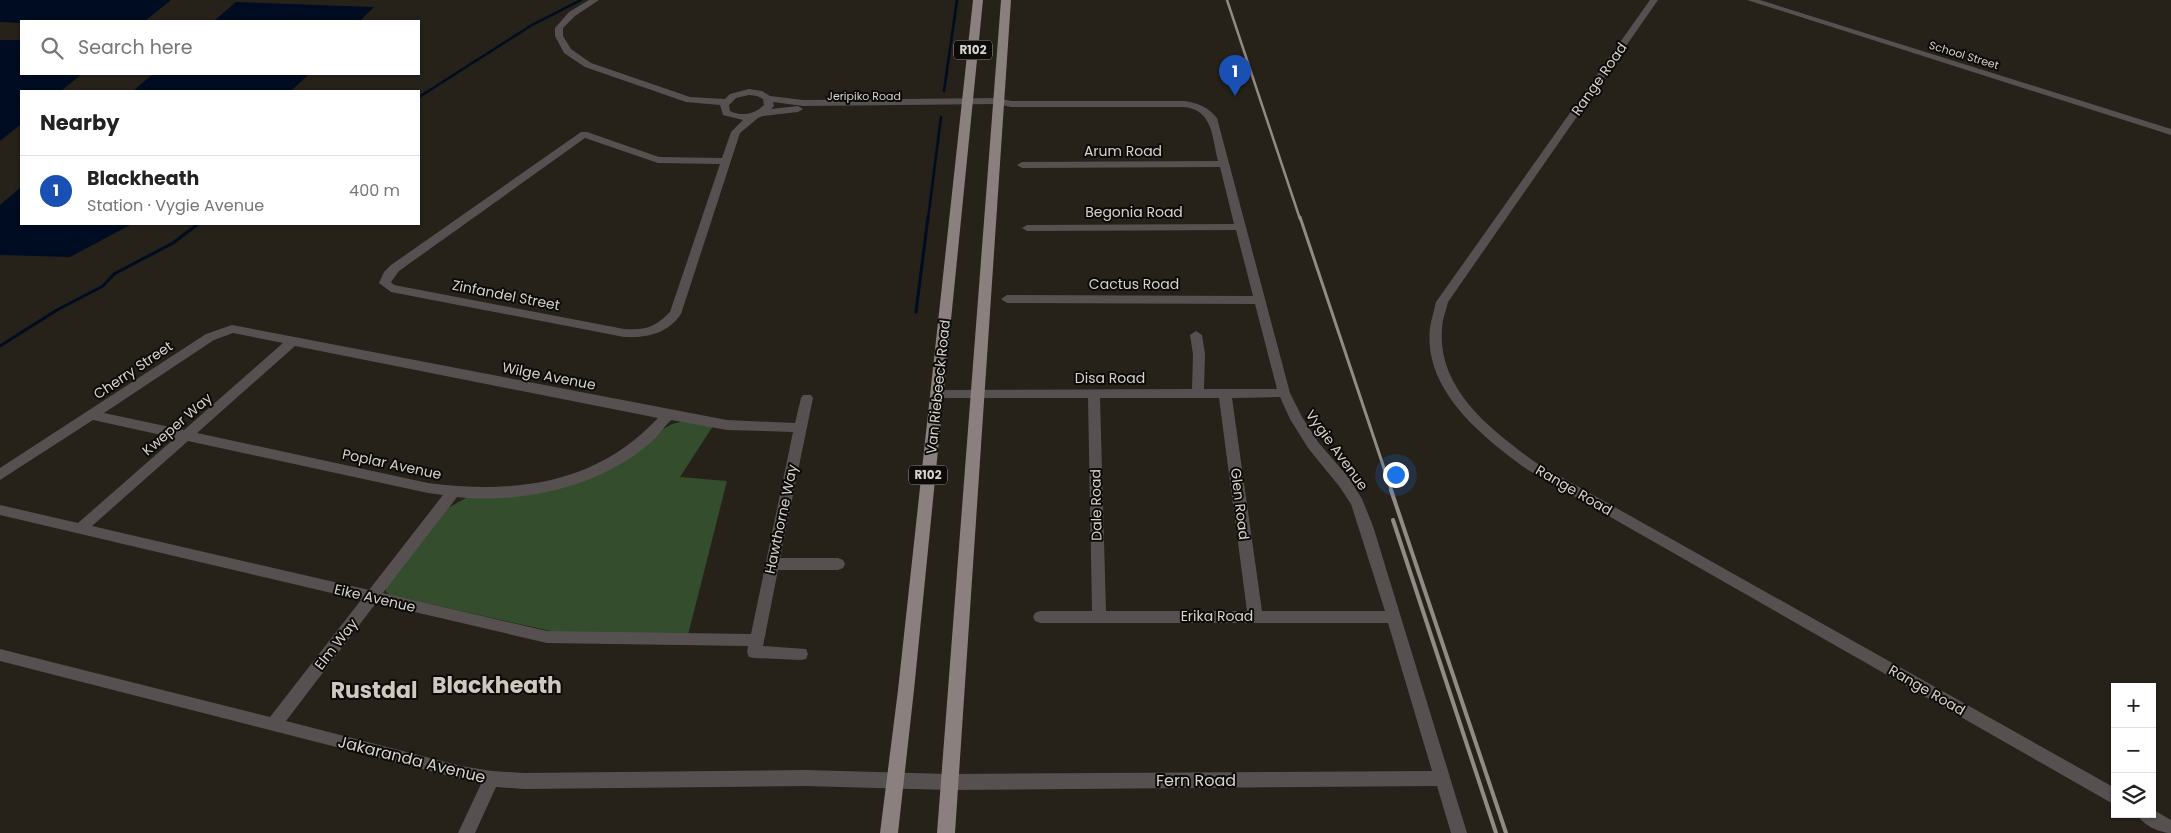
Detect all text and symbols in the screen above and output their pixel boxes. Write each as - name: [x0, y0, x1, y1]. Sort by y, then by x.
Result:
- search box: [20, 20, 420, 75]
- icon: search: [38, 34, 66, 62]
- text: Search here: [78, 34, 192, 61]
- street label: School Street: [1927, 37, 2001, 73]
- street label: Range Road: [1566, 38, 1632, 120]
- road number: R102: [954, 40, 992, 60]
- pin: 1: [1219, 55, 1251, 96]
- street label: Jeripiko Road: [827, 88, 901, 104]
- text: Nearby: [40, 108, 120, 137]
- street label: Arum Road: [1084, 141, 1162, 161]
- text: Blackheath: [87, 165, 199, 192]
- text: 1: [53, 179, 59, 202]
- text: 400 m: [349, 179, 400, 202]
- text: Station · Vygie Avenue: [87, 194, 264, 217]
- street label: Begonia Road: [1085, 202, 1183, 222]
- street label: Cactus Road: [1089, 274, 1179, 294]
- street label: Zinfandel Street: [450, 275, 562, 315]
- street label: Van Riebeeck Road: [921, 319, 955, 455]
- street label: Cherry Street: [89, 336, 177, 404]
- street label: Wilge Avenue: [500, 357, 598, 395]
- street label: Disa Road: [1075, 368, 1145, 388]
- street label: Kweper Way: [138, 388, 216, 460]
- street label: Vygie Avenue: [1301, 406, 1373, 495]
- street label: Poplar Avenue: [341, 444, 444, 484]
- street label: Range Road: [1532, 460, 1616, 520]
- street label: Hawthorne Way: [760, 462, 802, 575]
- your location: [1383, 462, 1409, 488]
- road number: R102: [909, 466, 947, 484]
- street label: Glen Road: [1226, 467, 1254, 541]
- street label: Dale Road: [1085, 469, 1107, 541]
- street label: Eike Avenue: [332, 579, 418, 617]
- street label: Erika Road: [1181, 606, 1253, 626]
- street label: Elm Way: [310, 614, 362, 674]
- street label: Range Road: [1885, 660, 1969, 720]
- district label: Blackheath: [432, 670, 562, 701]
- district label: Rustdal: [331, 675, 417, 706]
- map controls: [2111, 683, 2156, 818]
- button: +: [2111, 683, 2156, 728]
- button: −: [2111, 728, 2156, 773]
- street label: Jakaranda Avenue: [336, 730, 488, 789]
- street label: Fern Road: [1156, 769, 1236, 792]
- button: layers: [2111, 773, 2156, 818]

